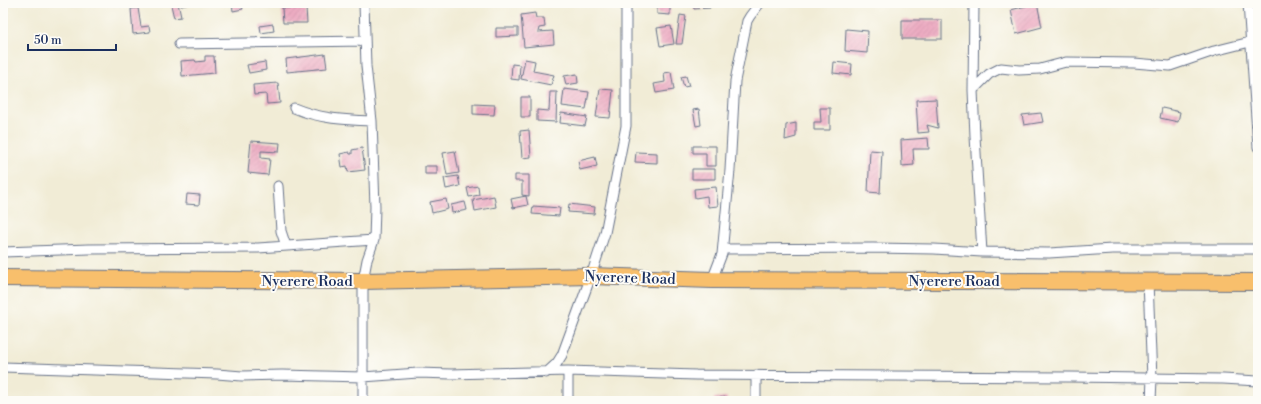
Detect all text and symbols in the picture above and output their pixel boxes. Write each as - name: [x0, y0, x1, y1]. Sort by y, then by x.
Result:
- scale bar: [28, 26, 116, 52]
- text: 50 m: [34, 33, 62, 48]
- street label: Nyerere Road: [584, 267, 677, 289]
- street label: Nyerere Road: [261, 272, 353, 291]
- street label: Nyerere Road: [908, 272, 1000, 291]

